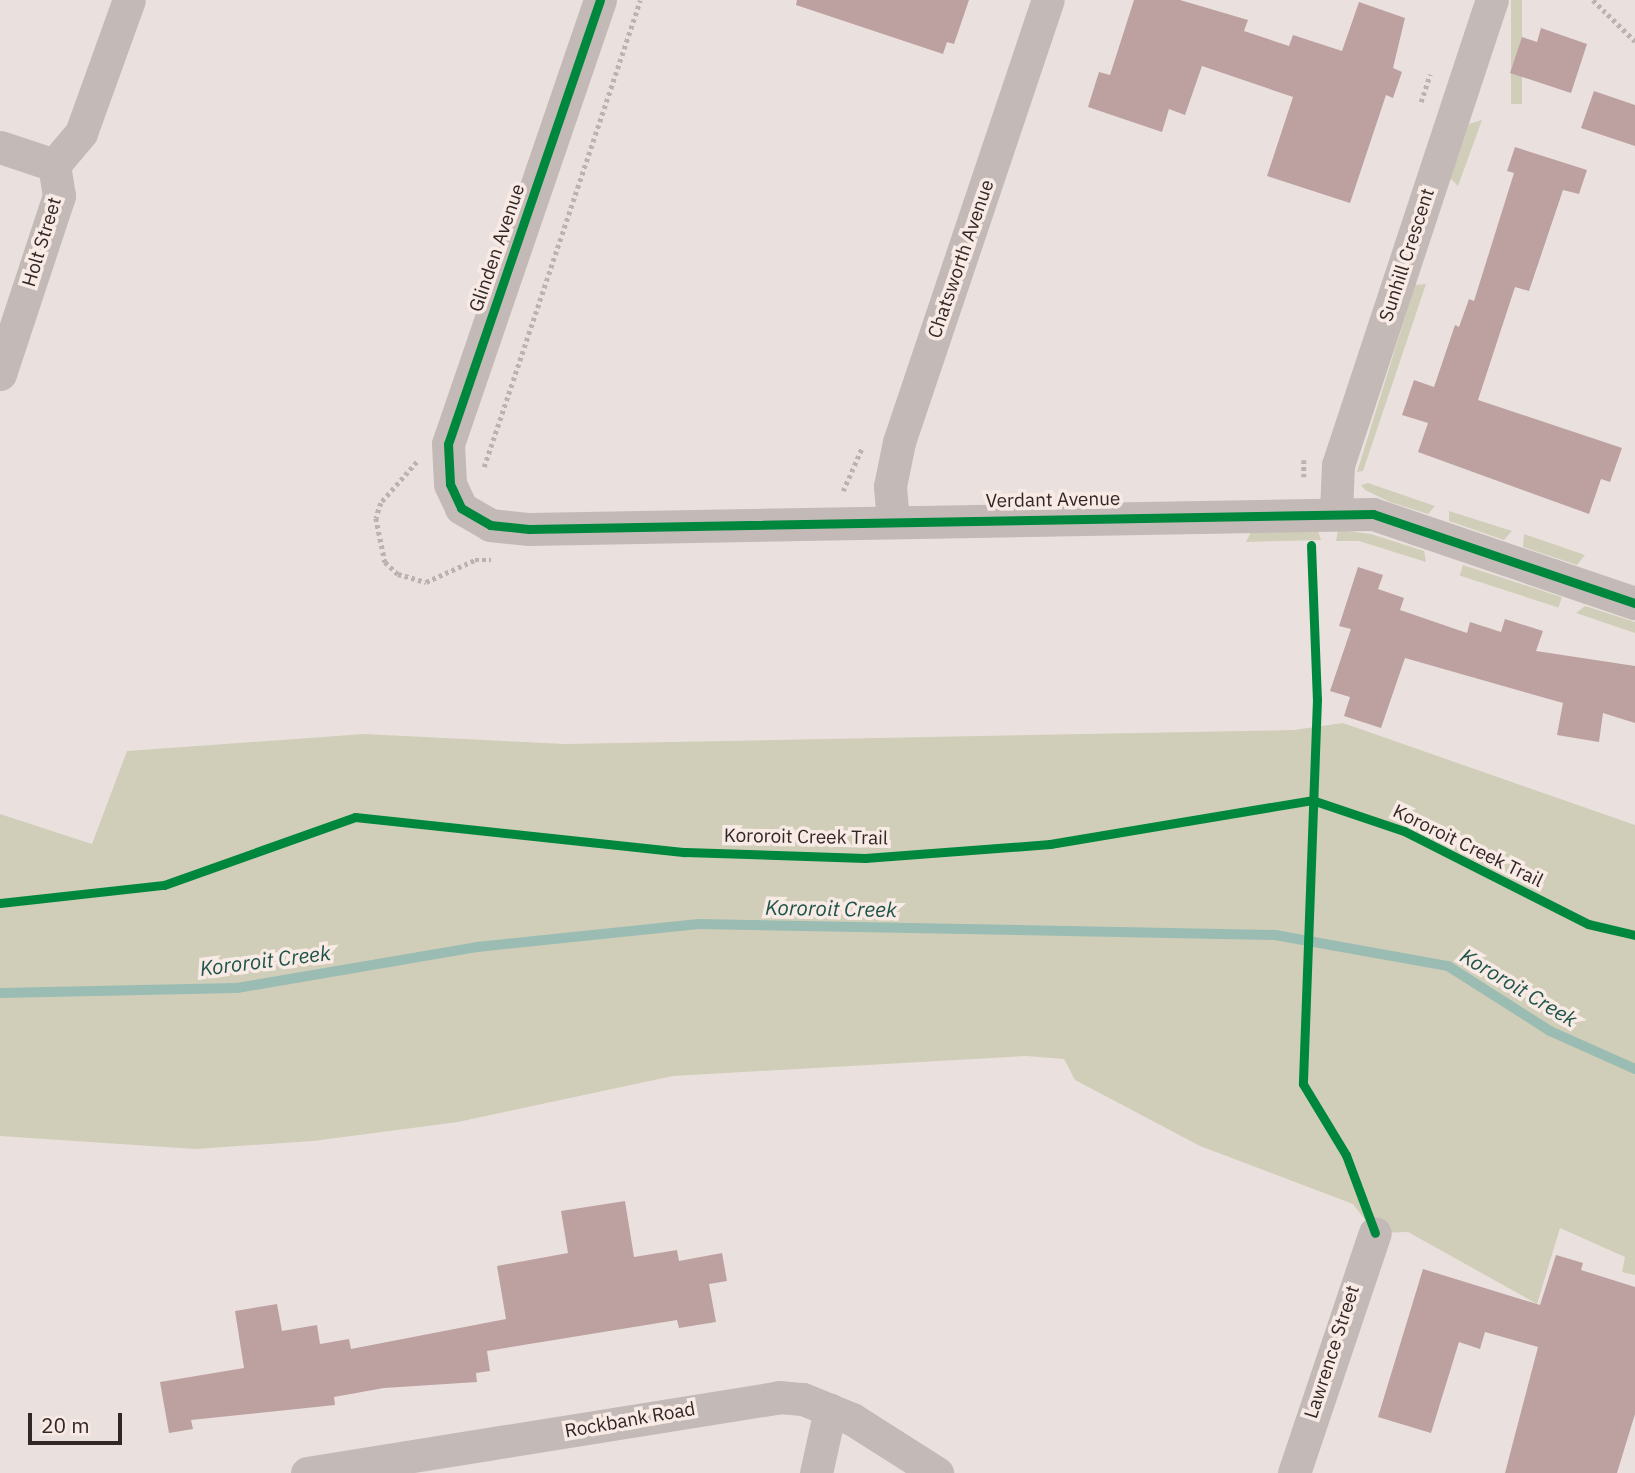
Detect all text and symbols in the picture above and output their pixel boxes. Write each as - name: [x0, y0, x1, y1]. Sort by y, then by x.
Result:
- street label: Chatsworth Avenue: [923, 177, 999, 341]
- street label: Glinden Avenue: [464, 181, 530, 315]
- street label: Sunhill Crescent: [1375, 186, 1439, 324]
- street label: Holt Street: [18, 194, 66, 290]
- street label: Verdant Avenue: [985, 487, 1121, 513]
- street label: Kororoit Creek Trail: [1389, 800, 1547, 892]
- street label: Kororoit Creek Trail: [724, 824, 888, 850]
- water label: Kororoit Creek: [765, 894, 897, 922]
- water label: Kororoit Creek: [198, 939, 332, 981]
- water label: Kororoit Creek: [1456, 942, 1582, 1032]
- street label: Lawrence Street: [1300, 1282, 1364, 1422]
- street label: Rockbank Road: [563, 1397, 697, 1443]
- scale bar: [32, 1400, 126, 1444]
- text: 20 m: [41, 1411, 90, 1439]

